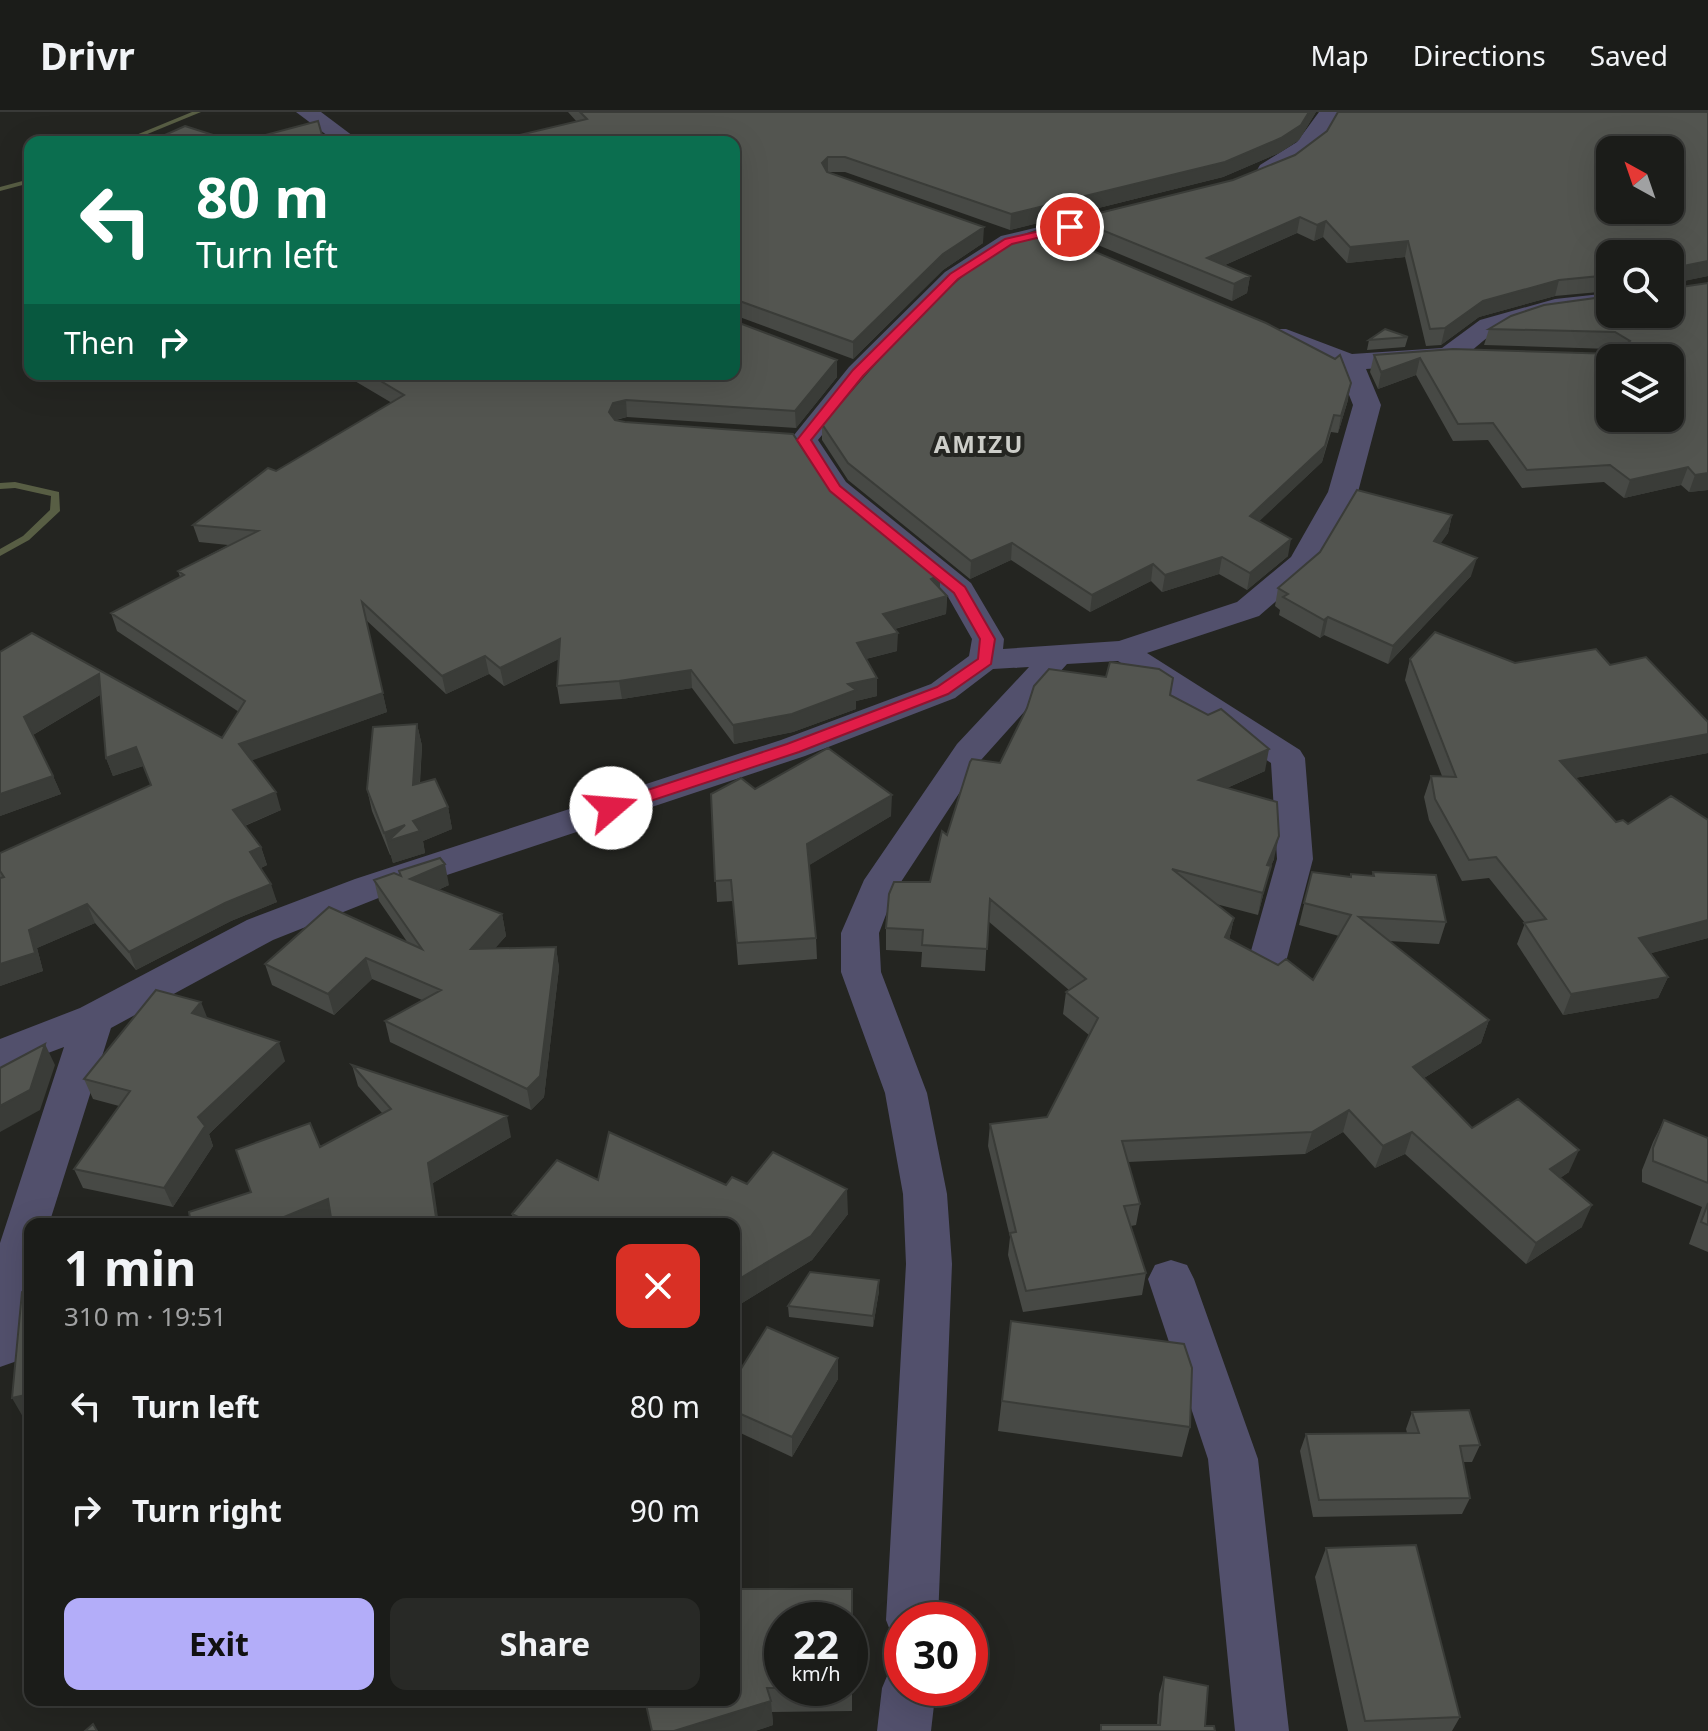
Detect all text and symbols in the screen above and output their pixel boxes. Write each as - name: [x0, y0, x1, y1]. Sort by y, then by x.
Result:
- text: Drivr: [40, 29, 135, 81]
- text: Map: [1310, 36, 1369, 74]
- text: Directions: [1413, 36, 1546, 74]
- text: Saved: [1590, 36, 1668, 74]
- north arrow: [1596, 136, 1684, 224]
- map controls: [1596, 136, 1684, 432]
- text: 80 m: [196, 158, 329, 234]
- icon: left: [64, 168, 168, 272]
- pin: [1036, 193, 1104, 261]
- icon: arrive: [1048, 205, 1092, 249]
- text: Turn left: [196, 230, 338, 279]
- button: search: [1596, 240, 1684, 328]
- icon: right: [151, 320, 195, 364]
- text: Then: [64, 322, 135, 363]
- button: layers: [1596, 344, 1684, 432]
- district label: AMIZU: [934, 427, 1024, 460]
- position arrow: [569, 766, 653, 850]
- text: 1 min: [64, 1235, 196, 1300]
- button: close: [616, 1244, 700, 1328]
- text: 310 m · 19:51: [64, 1298, 227, 1334]
- icon: left: [64, 1384, 108, 1428]
- text: Turn left: [132, 1386, 260, 1427]
- text: 80 m: [630, 1386, 700, 1427]
- icon: right: [64, 1488, 108, 1532]
- text: Turn right: [132, 1490, 282, 1531]
- text: 90 m: [630, 1490, 700, 1531]
- button: Exit: [64, 1598, 374, 1690]
- button: Share: [390, 1598, 700, 1690]
- speed limit sign: 30: [884, 1602, 988, 1706]
- text: 22: [793, 1616, 839, 1671]
- text: km/h: [791, 1660, 841, 1687]

